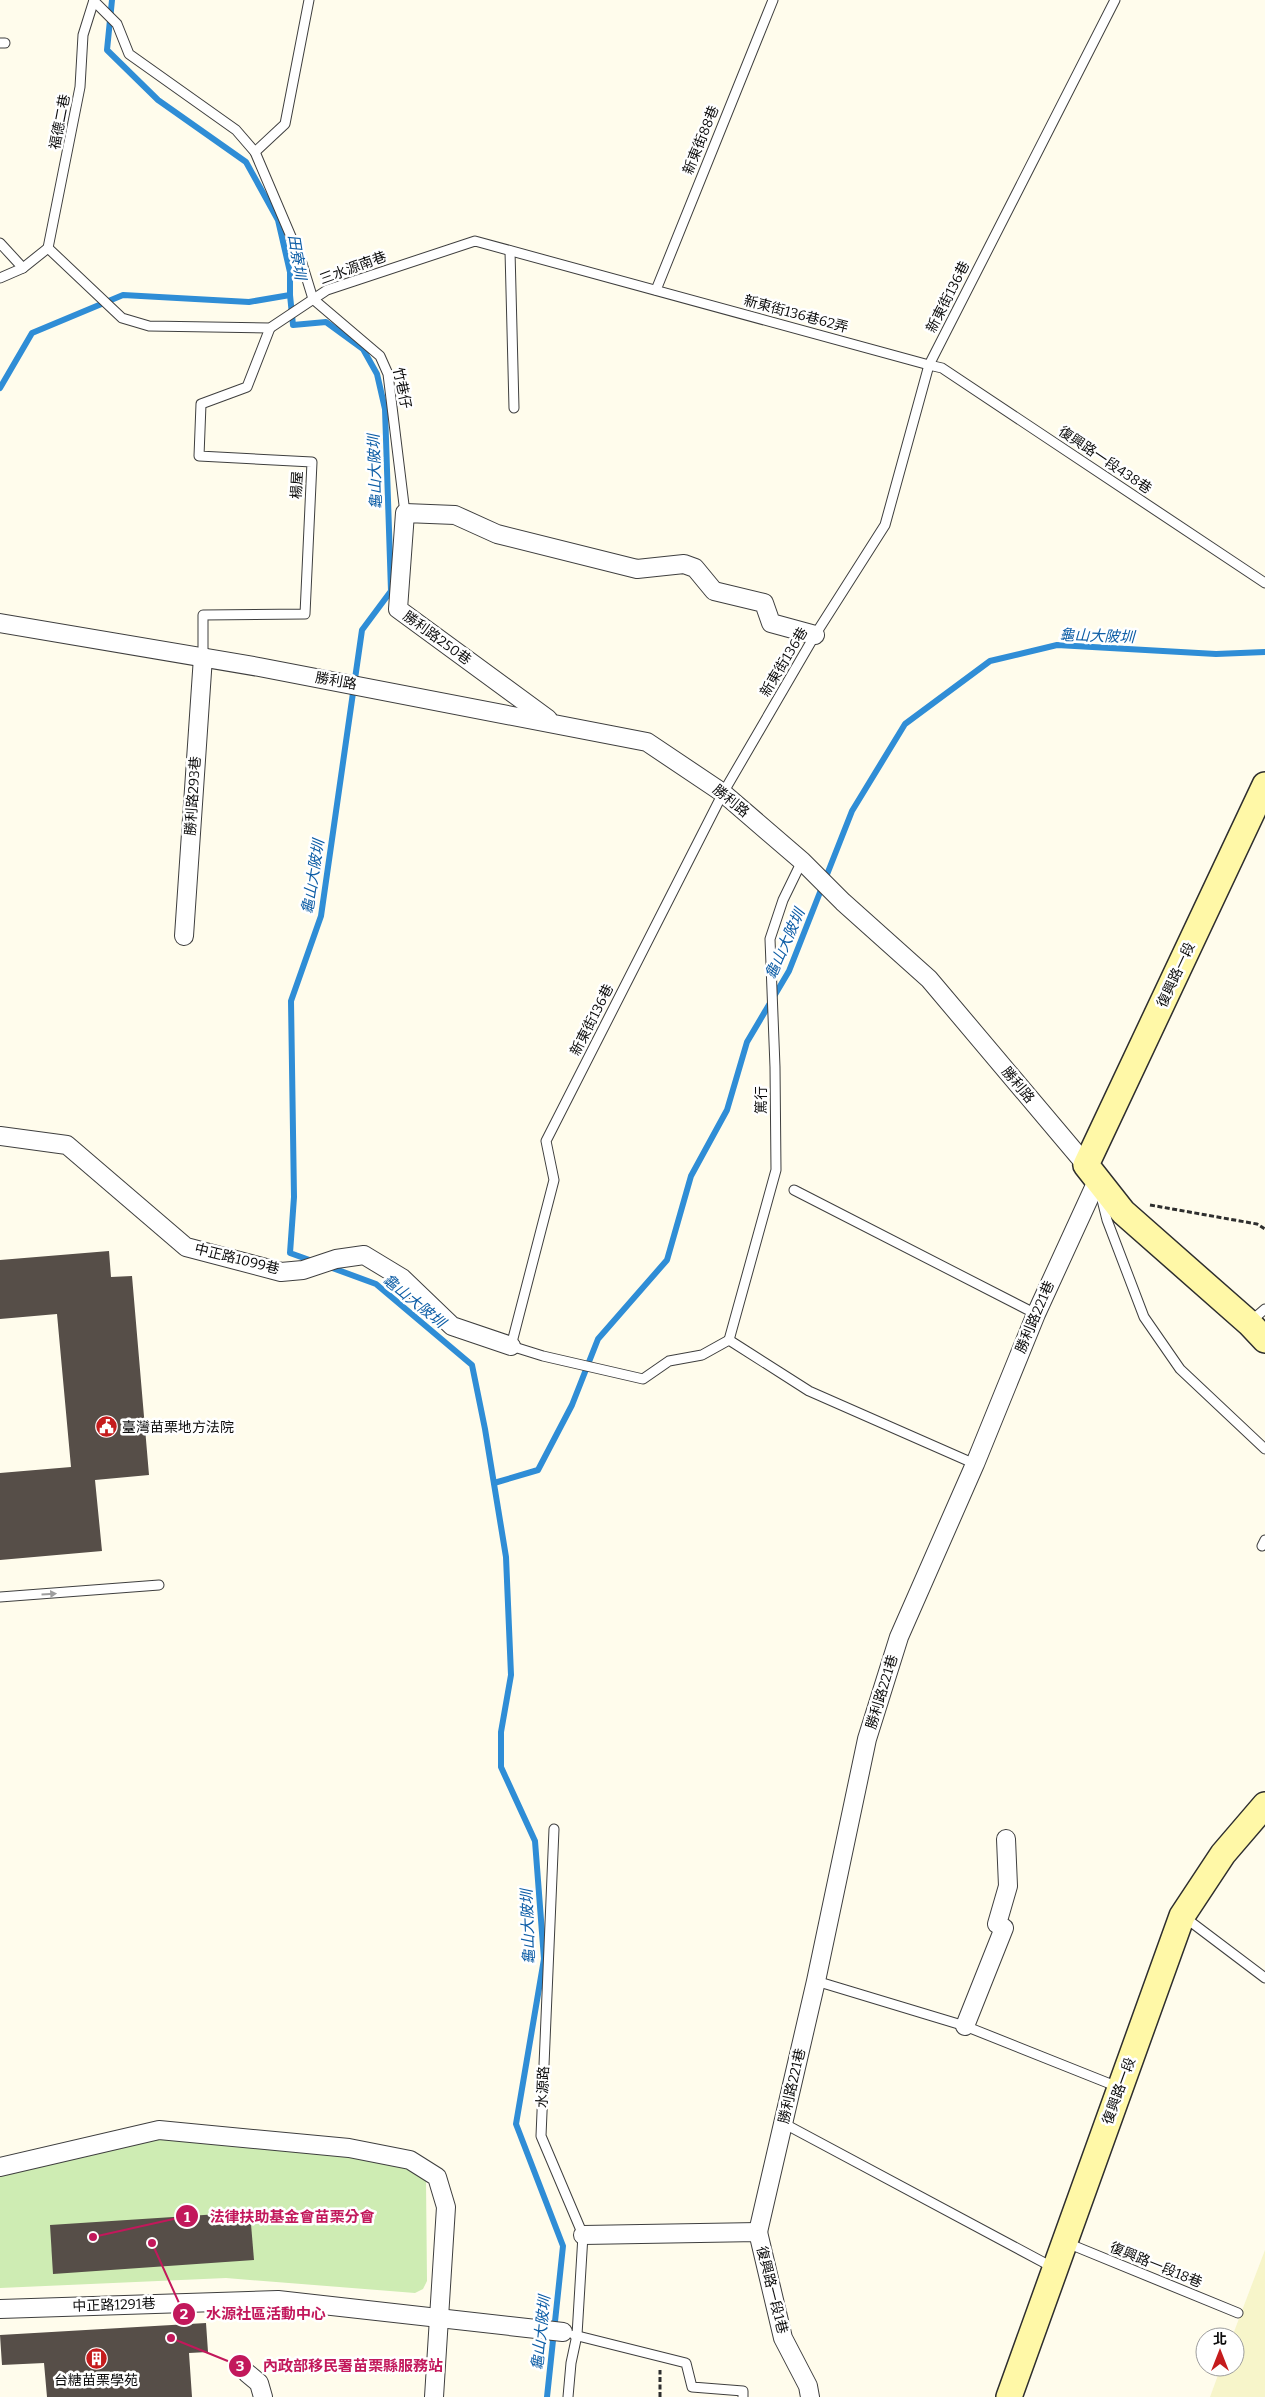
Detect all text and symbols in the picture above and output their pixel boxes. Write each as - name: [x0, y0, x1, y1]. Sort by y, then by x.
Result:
- street label: 福德二巷: [46, 93, 74, 151]
- street label: 新東街88巷: [679, 103, 723, 177]
- water label: 田寮圳: [285, 233, 310, 283]
- street label: 三水源南巷: [317, 248, 389, 288]
- street label: 新東街136巷: [923, 258, 973, 336]
- street label: 新東街136巷62弄: [742, 292, 850, 336]
- street label: 竹巷仔: [389, 366, 415, 410]
- street label: 復興路一段438巷: [1055, 423, 1155, 497]
- water label: 龜山大陂圳: [365, 432, 385, 510]
- street label: 楊屋: [288, 471, 306, 499]
- street label: 勝利路250巷: [400, 608, 474, 668]
- street label: 新東街136巷: [757, 624, 811, 700]
- water label: 龜山大陂圳: [1059, 626, 1137, 646]
- street label: 勝利路: [314, 669, 358, 693]
- street label: 勝利路293巷: [182, 756, 204, 836]
- street label: 勝利路: [709, 781, 753, 821]
- water label: 龜山大陂圳: [298, 837, 328, 915]
- water label: 龜山大陂圳: [762, 904, 809, 982]
- street label: 復興路一段: [1154, 940, 1198, 1010]
- street label: 新東街136巷: [567, 981, 617, 1059]
- street label: 勝利路: [998, 1063, 1038, 1107]
- street label: 篤行: [753, 1086, 770, 1114]
- street label: 中正路1099巷: [193, 1240, 281, 1278]
- water label: 龜山大陂圳: [379, 1270, 450, 1333]
- street label: 勝利路221巷: [1012, 1278, 1058, 1356]
- public building icon: 臺灣苗栗地方法院: [94, 1415, 118, 1439]
- place label: 臺灣苗栗地方法院: [122, 1419, 234, 1436]
- one-way arrow: [41, 1589, 57, 1597]
- street label: 勝利路221巷: [863, 1653, 901, 1731]
- water label: 龜山大陂圳: [518, 1887, 538, 1965]
- street label: 勝利路221巷: [775, 2047, 809, 2125]
- street label: 復興路一段: [1099, 2055, 1139, 2127]
- street label: 水源路: [533, 2066, 553, 2108]
- callout: 法律扶助基金會苗栗分會: [174, 2201, 384, 2231]
- text: 1: [184, 2208, 191, 2226]
- text: 法律扶助基金會苗栗分會: [209, 2208, 375, 2226]
- street label: 復興路一段18巷: [1107, 2239, 1205, 2291]
- street label: 復興路一段1巷: [753, 2244, 791, 2336]
- water label: 龜山大陂圳: [528, 2293, 554, 2371]
- street label: 中正路1291巷: [72, 2295, 156, 2315]
- callout: 水源社區活動中心: [171, 2299, 336, 2329]
- text: 2: [180, 2305, 188, 2323]
- text: 水源社區活動中心: [206, 2305, 326, 2323]
- north arrow: [1195, 2327, 1245, 2377]
- text: 北: [1213, 2331, 1227, 2348]
- building icon: 台糖苗栗學苑: [84, 2346, 108, 2370]
- callout: 內政部移民署苗栗縣服務站: [228, 2351, 453, 2381]
- text: 3: [236, 2357, 244, 2375]
- text: 內政部移民署苗栗縣服務站: [263, 2357, 443, 2375]
- place label: 台糖苗栗學苑: [54, 2372, 138, 2389]

